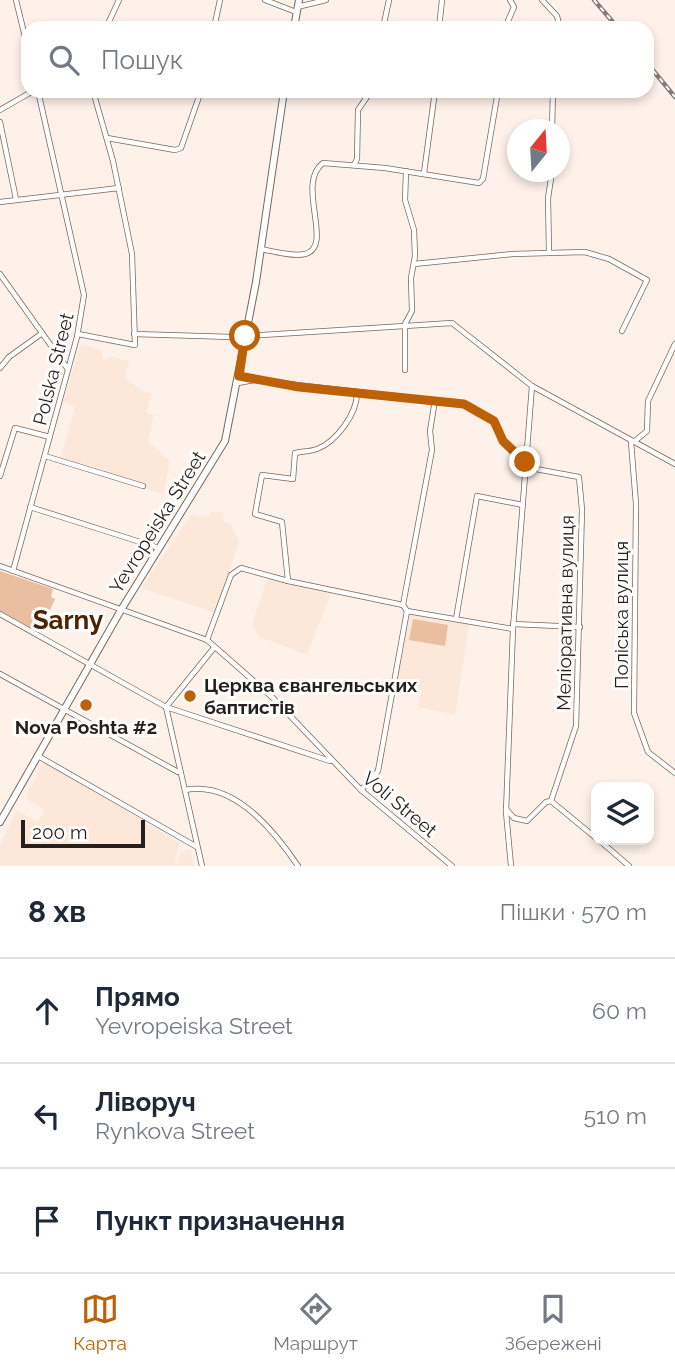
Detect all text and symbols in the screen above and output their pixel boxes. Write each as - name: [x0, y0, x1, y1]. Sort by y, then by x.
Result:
- search box: [21, 21, 654, 98]
- icon: search: [45, 41, 83, 79]
- text: Пошук: [101, 45, 183, 75]
- north arrow: [507, 119, 570, 182]
- street label: Polska Street: [28, 310, 78, 428]
- route start: [229, 320, 260, 351]
- street label: Yevropeiska Street: [104, 446, 210, 597]
- route end: [509, 446, 540, 477]
- street label: Меліоративна вулиця: [552, 515, 578, 711]
- street label: Поліська вулиця: [610, 541, 632, 689]
- district label: Sarny: [33, 605, 103, 635]
- place label: Церква євангельських баптистів: [204, 674, 418, 718]
- marker: Церква євангельських баптистів: [182, 688, 198, 704]
- marker: Nova Poshta #2: [78, 697, 94, 713]
- place label: Nova Poshta #2: [15, 716, 157, 738]
- street label: Voli Street: [359, 767, 442, 842]
- map controls: [591, 782, 654, 845]
- button: layers: [591, 782, 654, 845]
- scale bar: [21, 817, 145, 849]
- text: 200 m: [32, 821, 87, 843]
- text: 8 хв: [28, 894, 86, 929]
- text: Пішки · 570 m: [500, 898, 647, 925]
- text: Прямо: [95, 982, 180, 1012]
- icon: ahead: [28, 992, 66, 1030]
- text: 60 m: [592, 997, 647, 1024]
- text: Yevropeiska Street: [95, 1012, 293, 1039]
- text: Ліворуч: [95, 1087, 196, 1117]
- icon: left: [28, 1097, 66, 1135]
- text: 510 m: [584, 1102, 647, 1129]
- text: Rynkova Street: [95, 1117, 255, 1144]
- icon: arrive: [28, 1202, 66, 1240]
- text: Пункт призначення: [95, 1206, 345, 1236]
- tab: Карта: [73, 1290, 127, 1354]
- tab: Маршрут: [273, 1290, 358, 1354]
- tab: Збережені: [504, 1290, 602, 1354]

